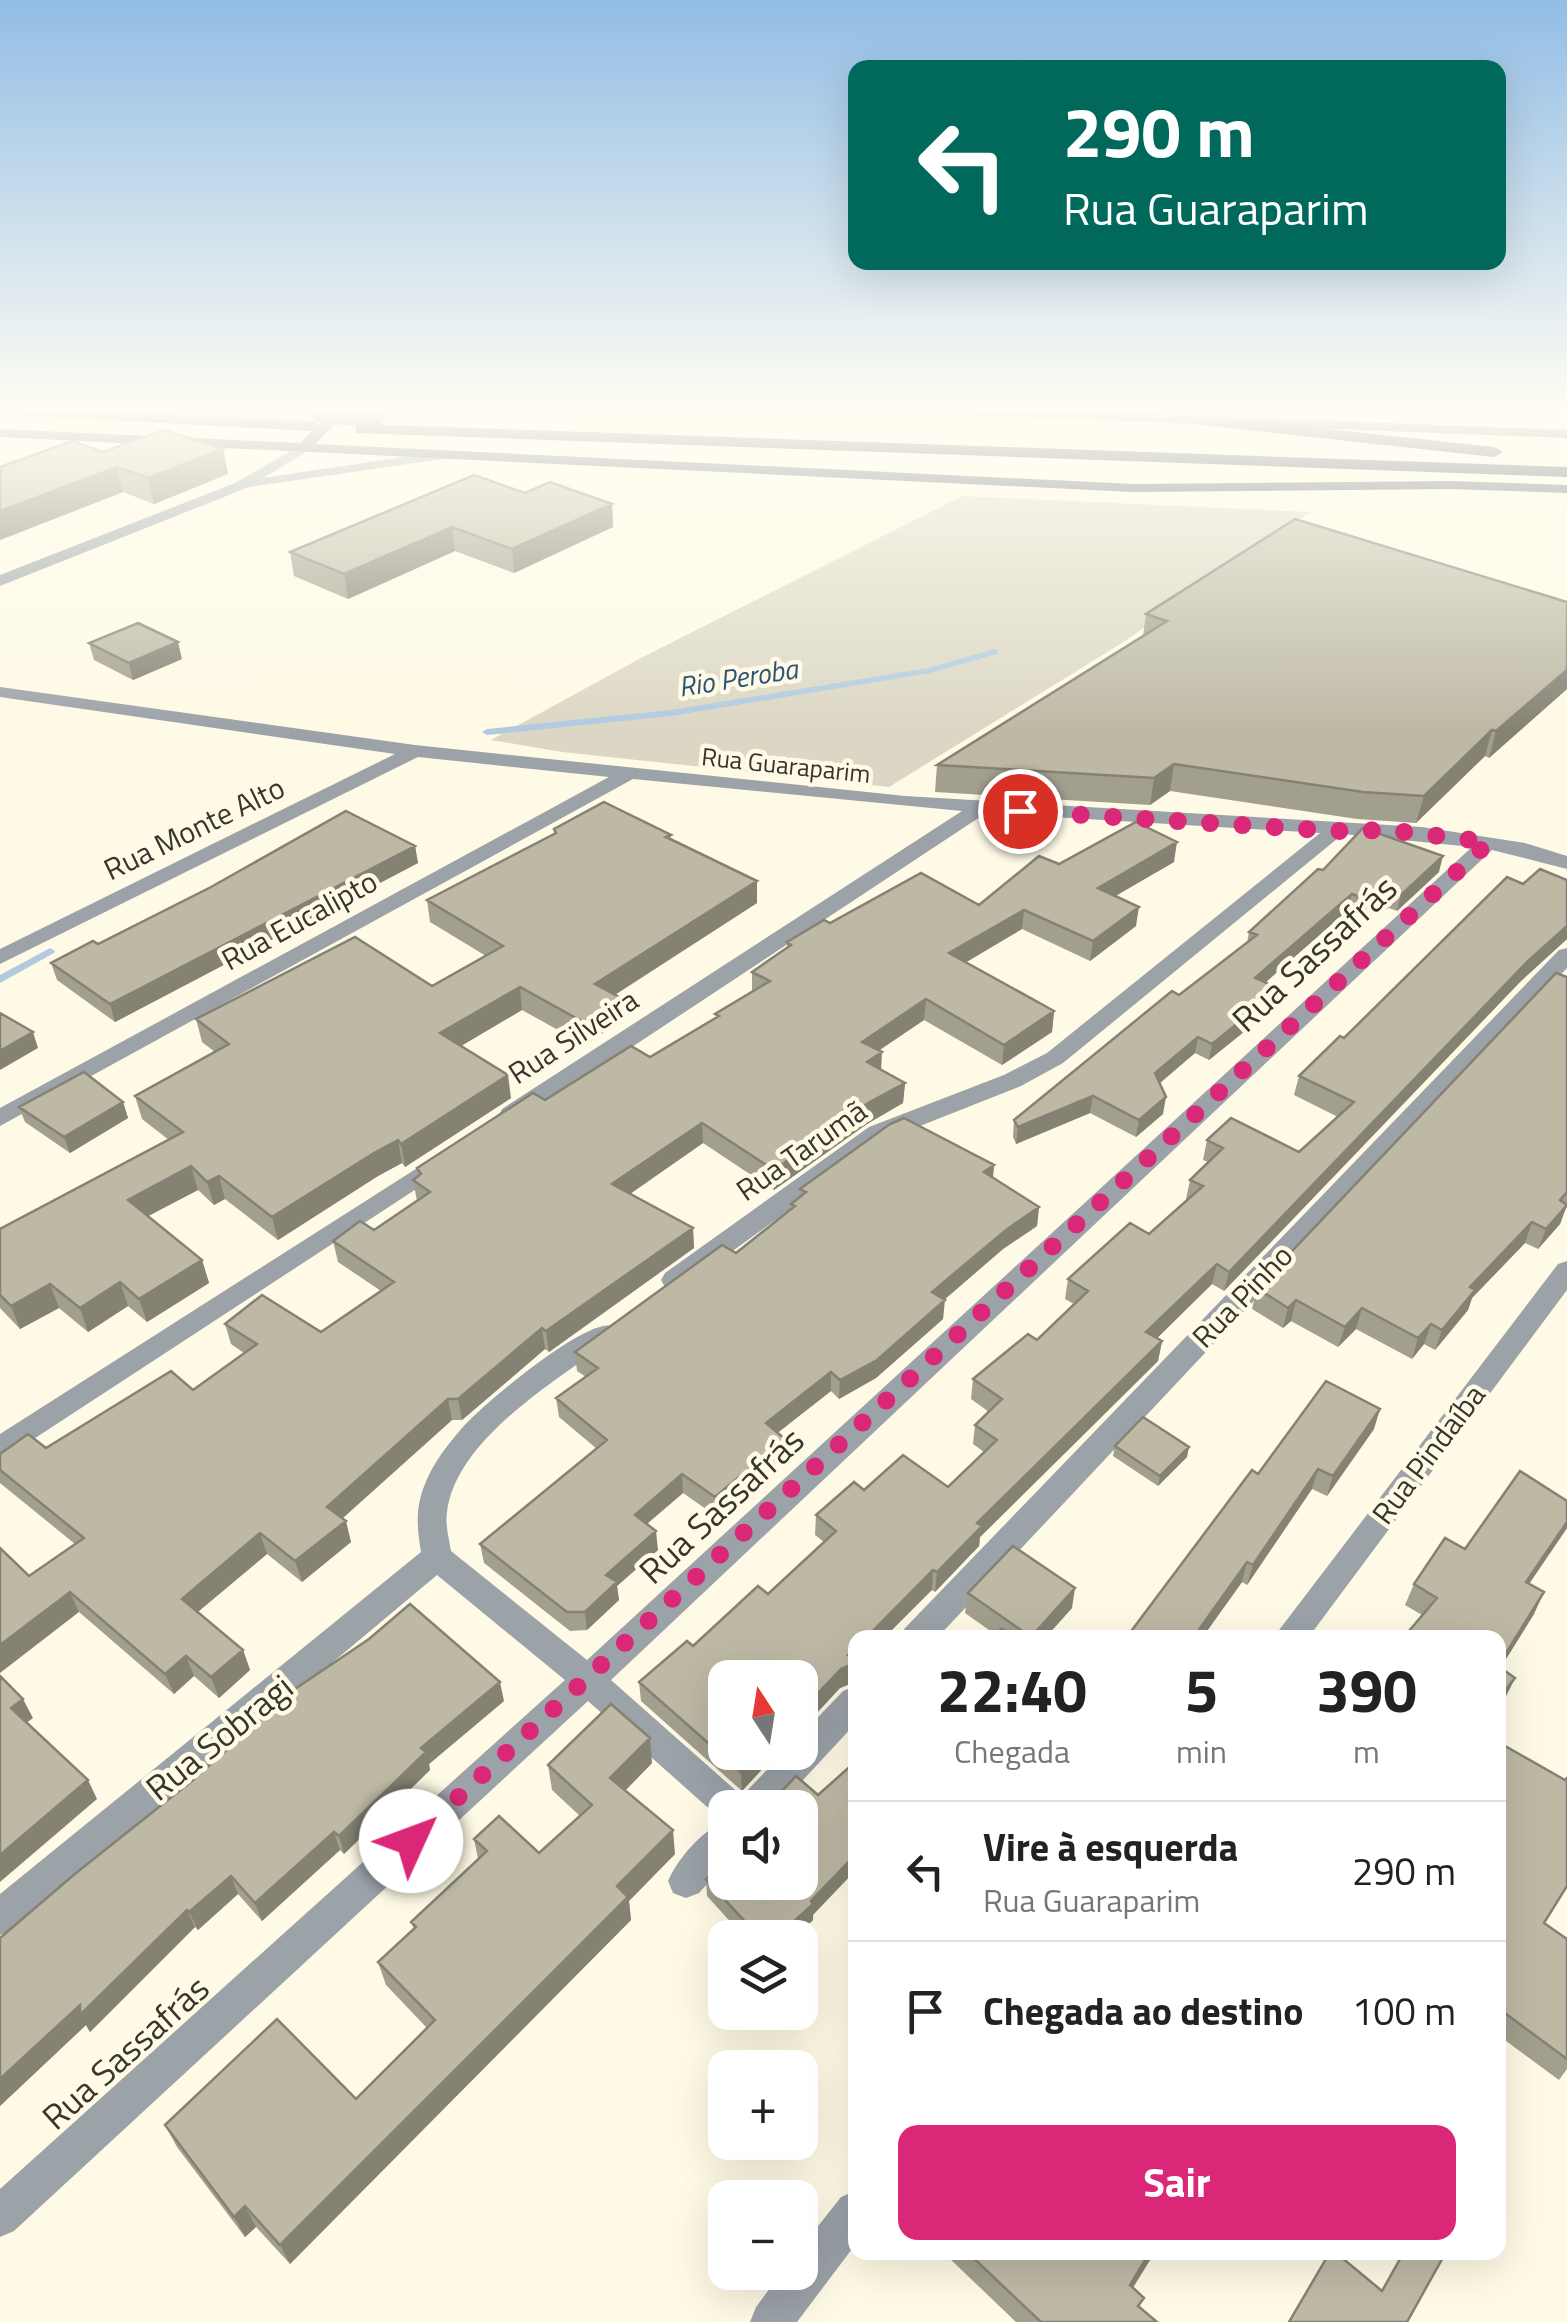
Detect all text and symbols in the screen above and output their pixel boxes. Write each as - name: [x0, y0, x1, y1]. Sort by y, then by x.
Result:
- text: 290 m: [1063, 78, 1255, 184]
- icon: left: [898, 100, 1028, 230]
- text: Rua Guaraparim: [1063, 174, 1369, 242]
- water label: Rio Peroba: [675, 646, 803, 708]
- street label: Rua Guaraparim: [700, 737, 872, 793]
- street label: Rua Monte Alto: [96, 764, 292, 892]
- pin: [978, 769, 1063, 854]
- icon: arrive: [993, 784, 1048, 839]
- street label: Rua Eucalipto: [213, 858, 385, 982]
- street label: Rua Sassafrás: [1219, 862, 1409, 1044]
- street label: Rua Silveira: [499, 977, 647, 1095]
- street label: Rua Tarumã: [726, 1088, 876, 1212]
- street label: Rua Pinho: [1181, 1234, 1303, 1358]
- street label: Rua Pindaíba: [1360, 1374, 1496, 1534]
- street label: Rua Sassafrás: [626, 1414, 816, 1596]
- text: 22:40: [937, 1644, 1087, 1735]
- text: 5: [1185, 1644, 1218, 1735]
- text: 390: [1316, 1644, 1417, 1735]
- street label: Rua Sobragi: [133, 1660, 305, 1814]
- north arrow: [708, 1660, 818, 1770]
- map controls: [708, 1660, 818, 2290]
- text: Chegada: [954, 1727, 1070, 1775]
- text: min: [1176, 1727, 1227, 1775]
- text: m: [1353, 1727, 1380, 1775]
- position arrow: [359, 1789, 463, 1893]
- button: sound: [708, 1790, 818, 1900]
- text: Vire à esquerda: [983, 1818, 1238, 1876]
- text: 290 m: [1352, 1842, 1456, 1900]
- icon: left: [898, 1844, 953, 1899]
- text: Rua Guaraparim: [983, 1876, 1200, 1924]
- button: layers: [708, 1920, 818, 2030]
- street label: Rua Sassafrás: [29, 1962, 221, 2142]
- text: Chegada ao destino: [983, 1982, 1303, 2040]
- text: 100 m: [1352, 1982, 1456, 2040]
- icon: arrive: [898, 1984, 953, 2039]
- button: +: [708, 2050, 818, 2160]
- button: Sair: [898, 2125, 1456, 2240]
- button: −: [708, 2180, 818, 2290]

